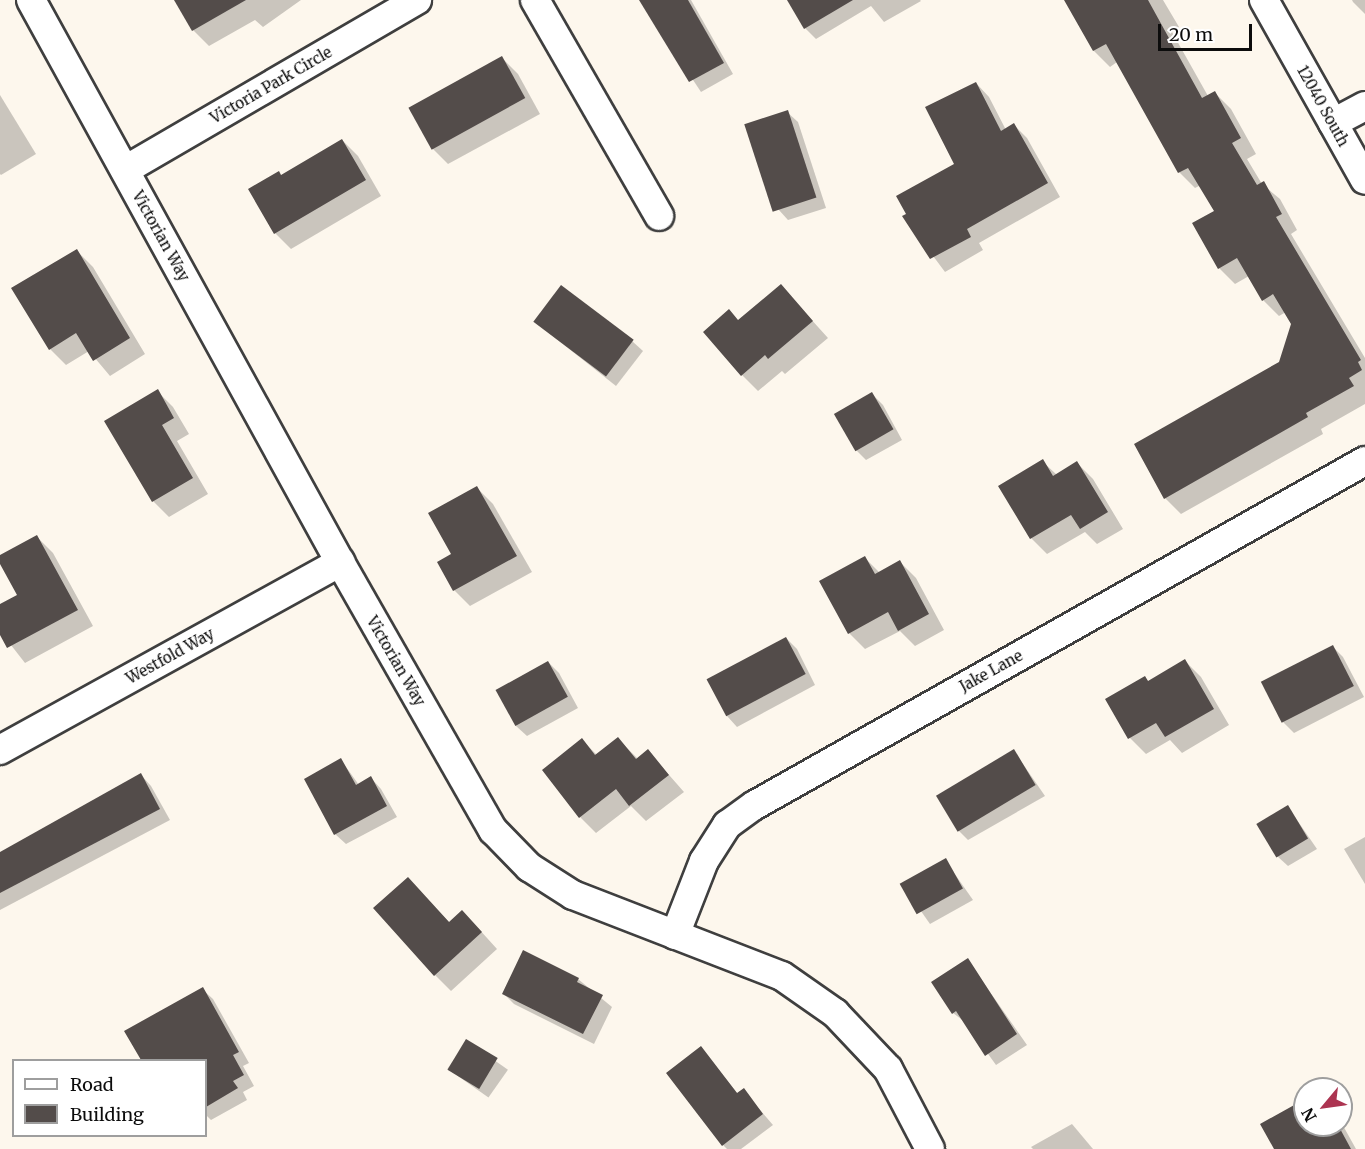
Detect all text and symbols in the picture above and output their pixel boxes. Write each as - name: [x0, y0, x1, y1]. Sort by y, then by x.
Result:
- scale bar: [1161, 12, 1256, 50]
- text: 20 m: [1169, 23, 1213, 46]
- street label: Victoria Park Circle: [207, 43, 335, 127]
- street label: 12040 South: [1293, 62, 1353, 150]
- street label: Victorian Way: [129, 188, 193, 284]
- street label: Victorian Way: [363, 613, 429, 709]
- street label: Westfold Way: [123, 624, 217, 688]
- street label: Jake Lane: [956, 646, 1026, 696]
- legend: [12, 1059, 207, 1137]
- text: Road: [70, 1073, 114, 1096]
- north arrow: [1293, 1077, 1353, 1137]
- text: Building: [70, 1103, 144, 1126]
- text: N: [1297, 1104, 1321, 1125]

